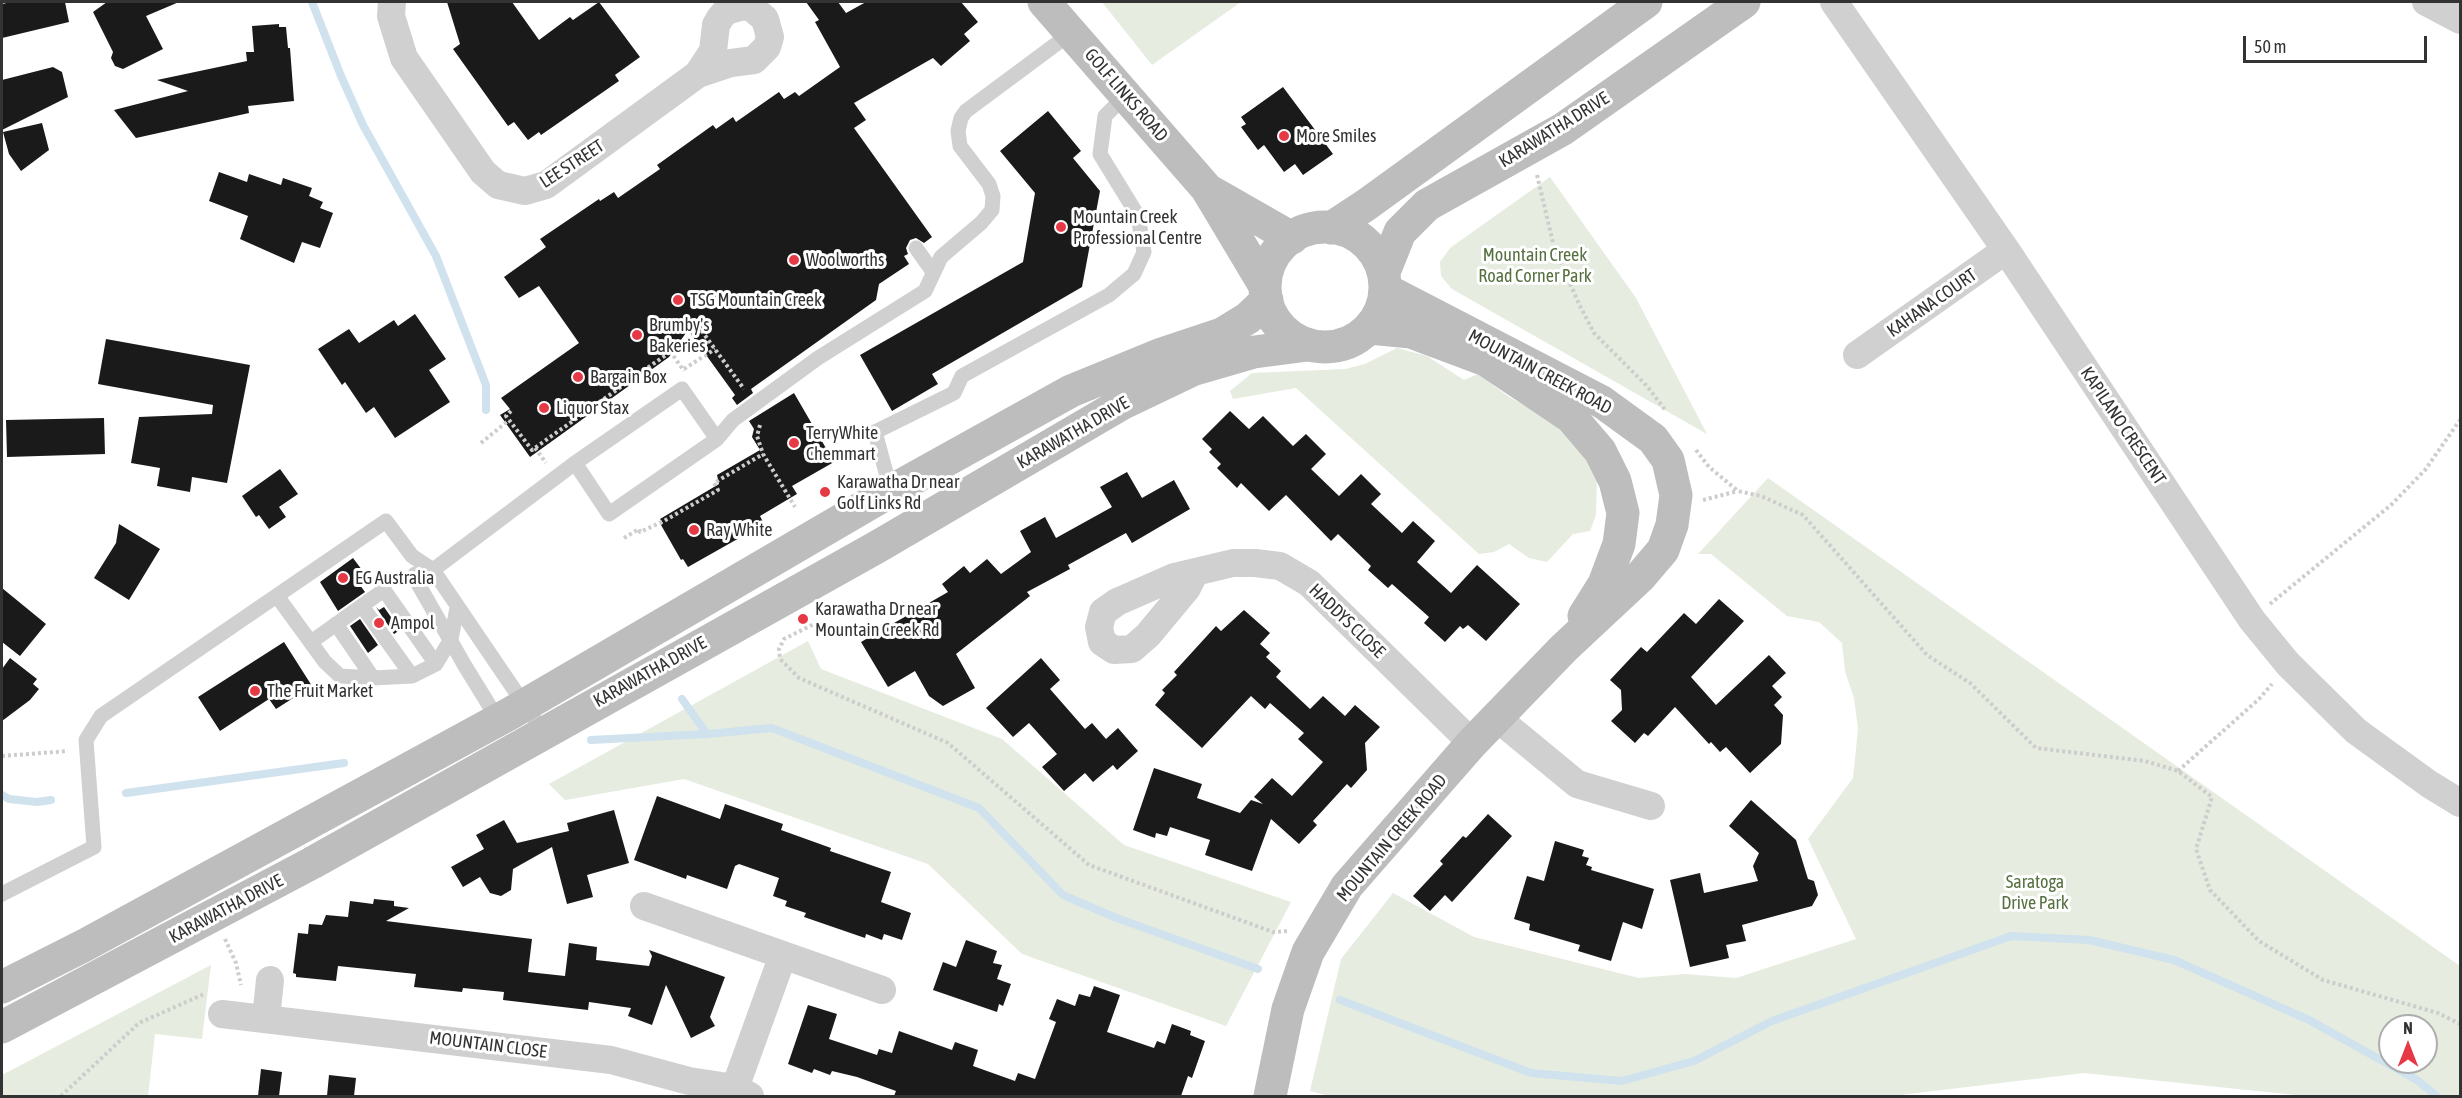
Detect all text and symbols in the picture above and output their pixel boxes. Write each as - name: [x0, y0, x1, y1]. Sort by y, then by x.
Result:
- scale bar: [2246, 24, 2430, 62]
- text: 50 m: [2254, 36, 2286, 57]
- street label: GOLF LINKS ROAD: [1080, 44, 1172, 146]
- street label: KARAWATHA DRIVE: [1495, 88, 1613, 172]
- place label: More Smiles: [1296, 125, 1376, 147]
- marker: More Smiles: [1277, 129, 1291, 143]
- street label: LEE STREET: [536, 135, 608, 193]
- place label: Mountain Creek Professional Centre: [1073, 206, 1202, 248]
- marker: Mountain Creek Professional Centre: [1054, 220, 1068, 234]
- park label: Mountain Creek Road Corner Park: [1478, 244, 1592, 286]
- place label: Woolworths: [806, 249, 884, 271]
- marker: Woolworths: [787, 253, 801, 267]
- street label: KAHANA COURT: [1883, 264, 1981, 342]
- place label: TSG Mountain Creek: [690, 289, 822, 311]
- marker: TSG Mountain Creek: [671, 293, 685, 307]
- place label: Brumby's Bakeries: [649, 314, 710, 356]
- street label: MOUNTAIN CREEK ROAD: [1465, 325, 1615, 419]
- marker: Brumby's Bakeries: [630, 328, 644, 342]
- street label: KAPILANO CRESCENT: [2076, 363, 2170, 489]
- place label: Bargain Box: [590, 366, 667, 388]
- marker: Bargain Box: [571, 370, 585, 384]
- street label: KARAWATHA DRIVE: [1013, 392, 1133, 474]
- place label: Liquor Stax: [556, 397, 629, 419]
- marker: Liquor Stax: [537, 401, 551, 415]
- place label: TerryWhite Chemmart: [806, 422, 878, 464]
- marker: TerryWhite Chemmart: [787, 436, 801, 450]
- place label: Karawatha Dr near Golf Links Rd: [837, 471, 959, 514]
- marker: Karawatha Dr near Golf Links Rd: [818, 485, 832, 499]
- place label: Ray White: [706, 519, 772, 541]
- marker: Ray White: [687, 523, 701, 537]
- place label: EG Australia: [355, 567, 434, 589]
- marker: EG Australia: [336, 571, 350, 585]
- street label: HADDYS CLOSE: [1304, 579, 1390, 663]
- place label: Karawatha Dr near Mountain Creek Rd: [815, 598, 939, 640]
- place label: Ampol: [391, 612, 435, 634]
- marker: Karawatha Dr near Mountain Creek Rd: [796, 612, 810, 626]
- marker: Ampol: [372, 616, 386, 630]
- street label: KARAWATHA DRIVE: [590, 632, 710, 712]
- place label: The Fruit Market: [267, 680, 373, 702]
- marker: The Fruit Market: [248, 684, 262, 698]
- street label: MOUNTAIN CREEK ROAD: [1332, 770, 1452, 906]
- street label: KARAWATHA DRIVE: [165, 870, 287, 948]
- park label: Saratoga Drive Park: [2001, 871, 2069, 914]
- north arrow: [2378, 1014, 2438, 1074]
- text: N: [2403, 1019, 2413, 1037]
- street label: MOUNTAIN CLOSE: [428, 1027, 548, 1063]

